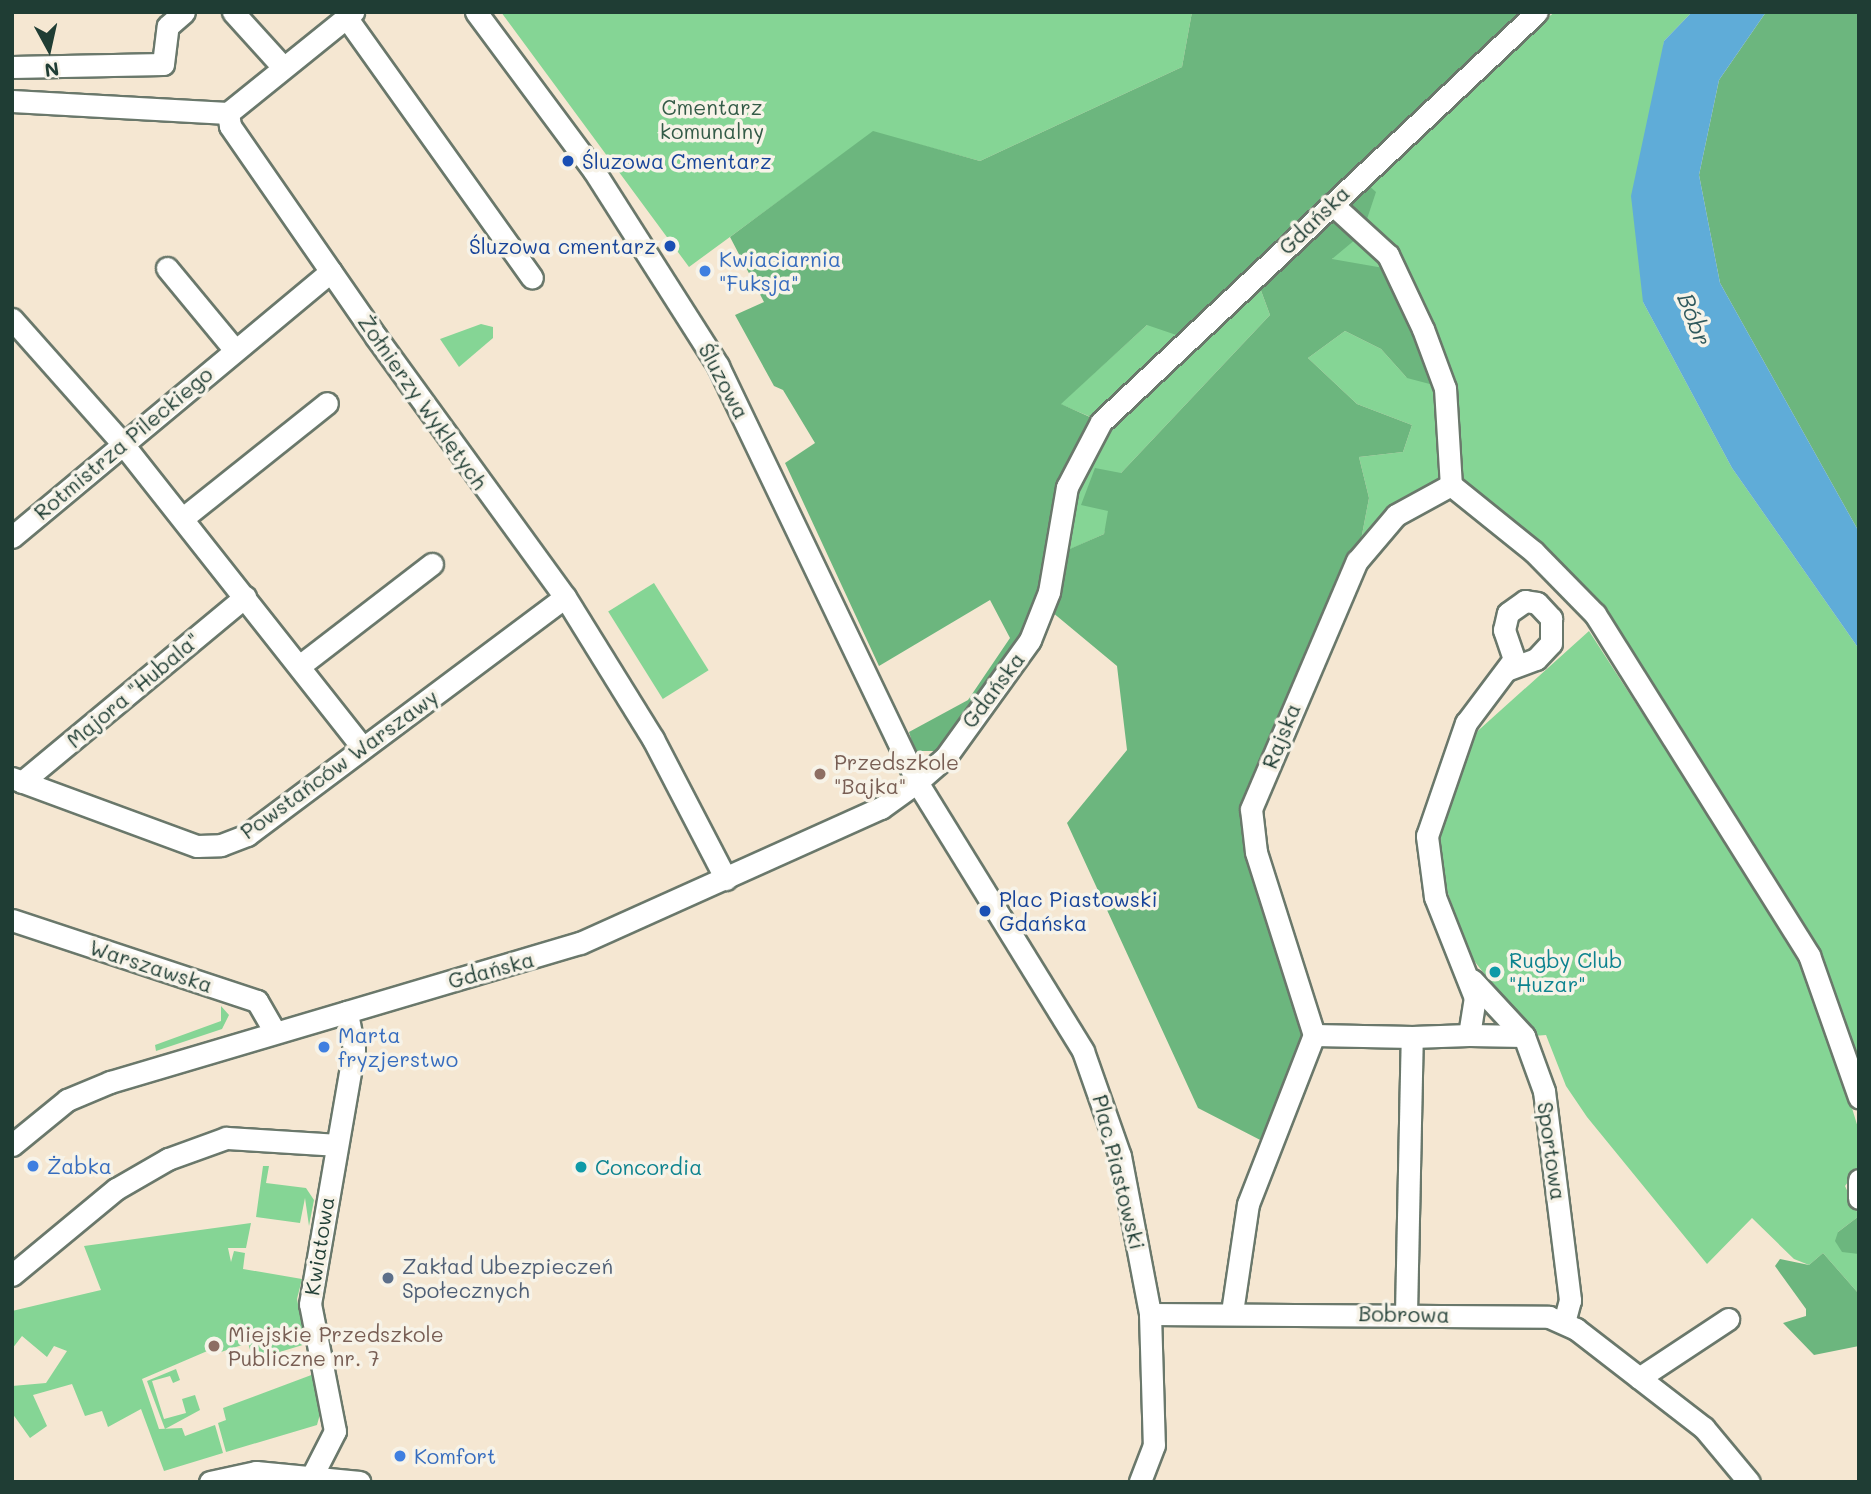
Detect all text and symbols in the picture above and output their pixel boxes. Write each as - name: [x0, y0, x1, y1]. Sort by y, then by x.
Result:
- north arrow: [14, 14, 84, 84]
- text: N: [43, 57, 61, 84]
- park label: Cmentarz komunalny: [660, 94, 764, 144]
- place label: Śluzowa Cmentarz: [582, 148, 772, 174]
- marker: Śluzowa Cmentarz: [560, 153, 576, 169]
- street label: Gdańska: [1274, 180, 1354, 260]
- place label: Śluzowa cmentarz: [469, 233, 656, 259]
- marker: Śluzowa cmentarz: [662, 238, 678, 254]
- place label: Kwiaciarnia "Fuksja": [719, 246, 841, 296]
- marker: Kwiaciarnia "Fuksja": [697, 263, 713, 279]
- water label: Bóbr: [1672, 289, 1718, 349]
- street label: Żołnierzy Wyklętych: [353, 310, 493, 494]
- street label: Śluzowa: [694, 339, 754, 423]
- street label: Rotmistrza Pileckiego: [29, 361, 217, 525]
- street label: Majora "Hubala": [61, 627, 205, 753]
- street label: Gdańska: [956, 647, 1030, 733]
- street label: Powstańców Warszawy: [235, 684, 443, 844]
- street label: Rajska: [1257, 700, 1305, 772]
- place label: Przedszkole "Bajka": [834, 749, 959, 799]
- marker: Przedszkole "Bajka": [812, 766, 828, 782]
- place label: Plac Piastowski Gdańska: [999, 886, 1158, 936]
- marker: Plac Piastowski Gdańska: [977, 903, 993, 919]
- street label: Warszawska: [86, 934, 216, 998]
- street label: Gdańska: [445, 946, 537, 994]
- place label: Rugby Club "Huzar": [1509, 947, 1622, 997]
- marker: Rugby Club "Huzar": [1487, 964, 1503, 980]
- place label: Marta fryzjerstwo: [338, 1022, 458, 1072]
- marker: Marta fryzjerstwo: [316, 1039, 332, 1055]
- street label: Plac Piastowski: [1088, 1092, 1150, 1252]
- street label: Sportowa: [1533, 1100, 1571, 1202]
- place label: Żabka: [47, 1153, 112, 1179]
- place label: Concordia: [595, 1154, 702, 1180]
- marker: Żabka: [25, 1158, 41, 1174]
- marker: Concordia: [573, 1159, 589, 1175]
- street label: Kwiatowa: [299, 1195, 339, 1297]
- place label: Zakład Ubezpieczeń Społecznych: [402, 1253, 613, 1303]
- marker: Zakład Ubezpieczeń Społecznych: [380, 1270, 396, 1286]
- street label: Bobrowa: [1358, 1301, 1450, 1327]
- place label: Miejskie Przedszkole Publiczne nr. 7: [228, 1321, 444, 1371]
- marker: Miejskie Przedszkole Publiczne nr. 7: [206, 1338, 222, 1354]
- place label: Komfort: [414, 1443, 496, 1469]
- marker: Komfort: [392, 1448, 408, 1464]

